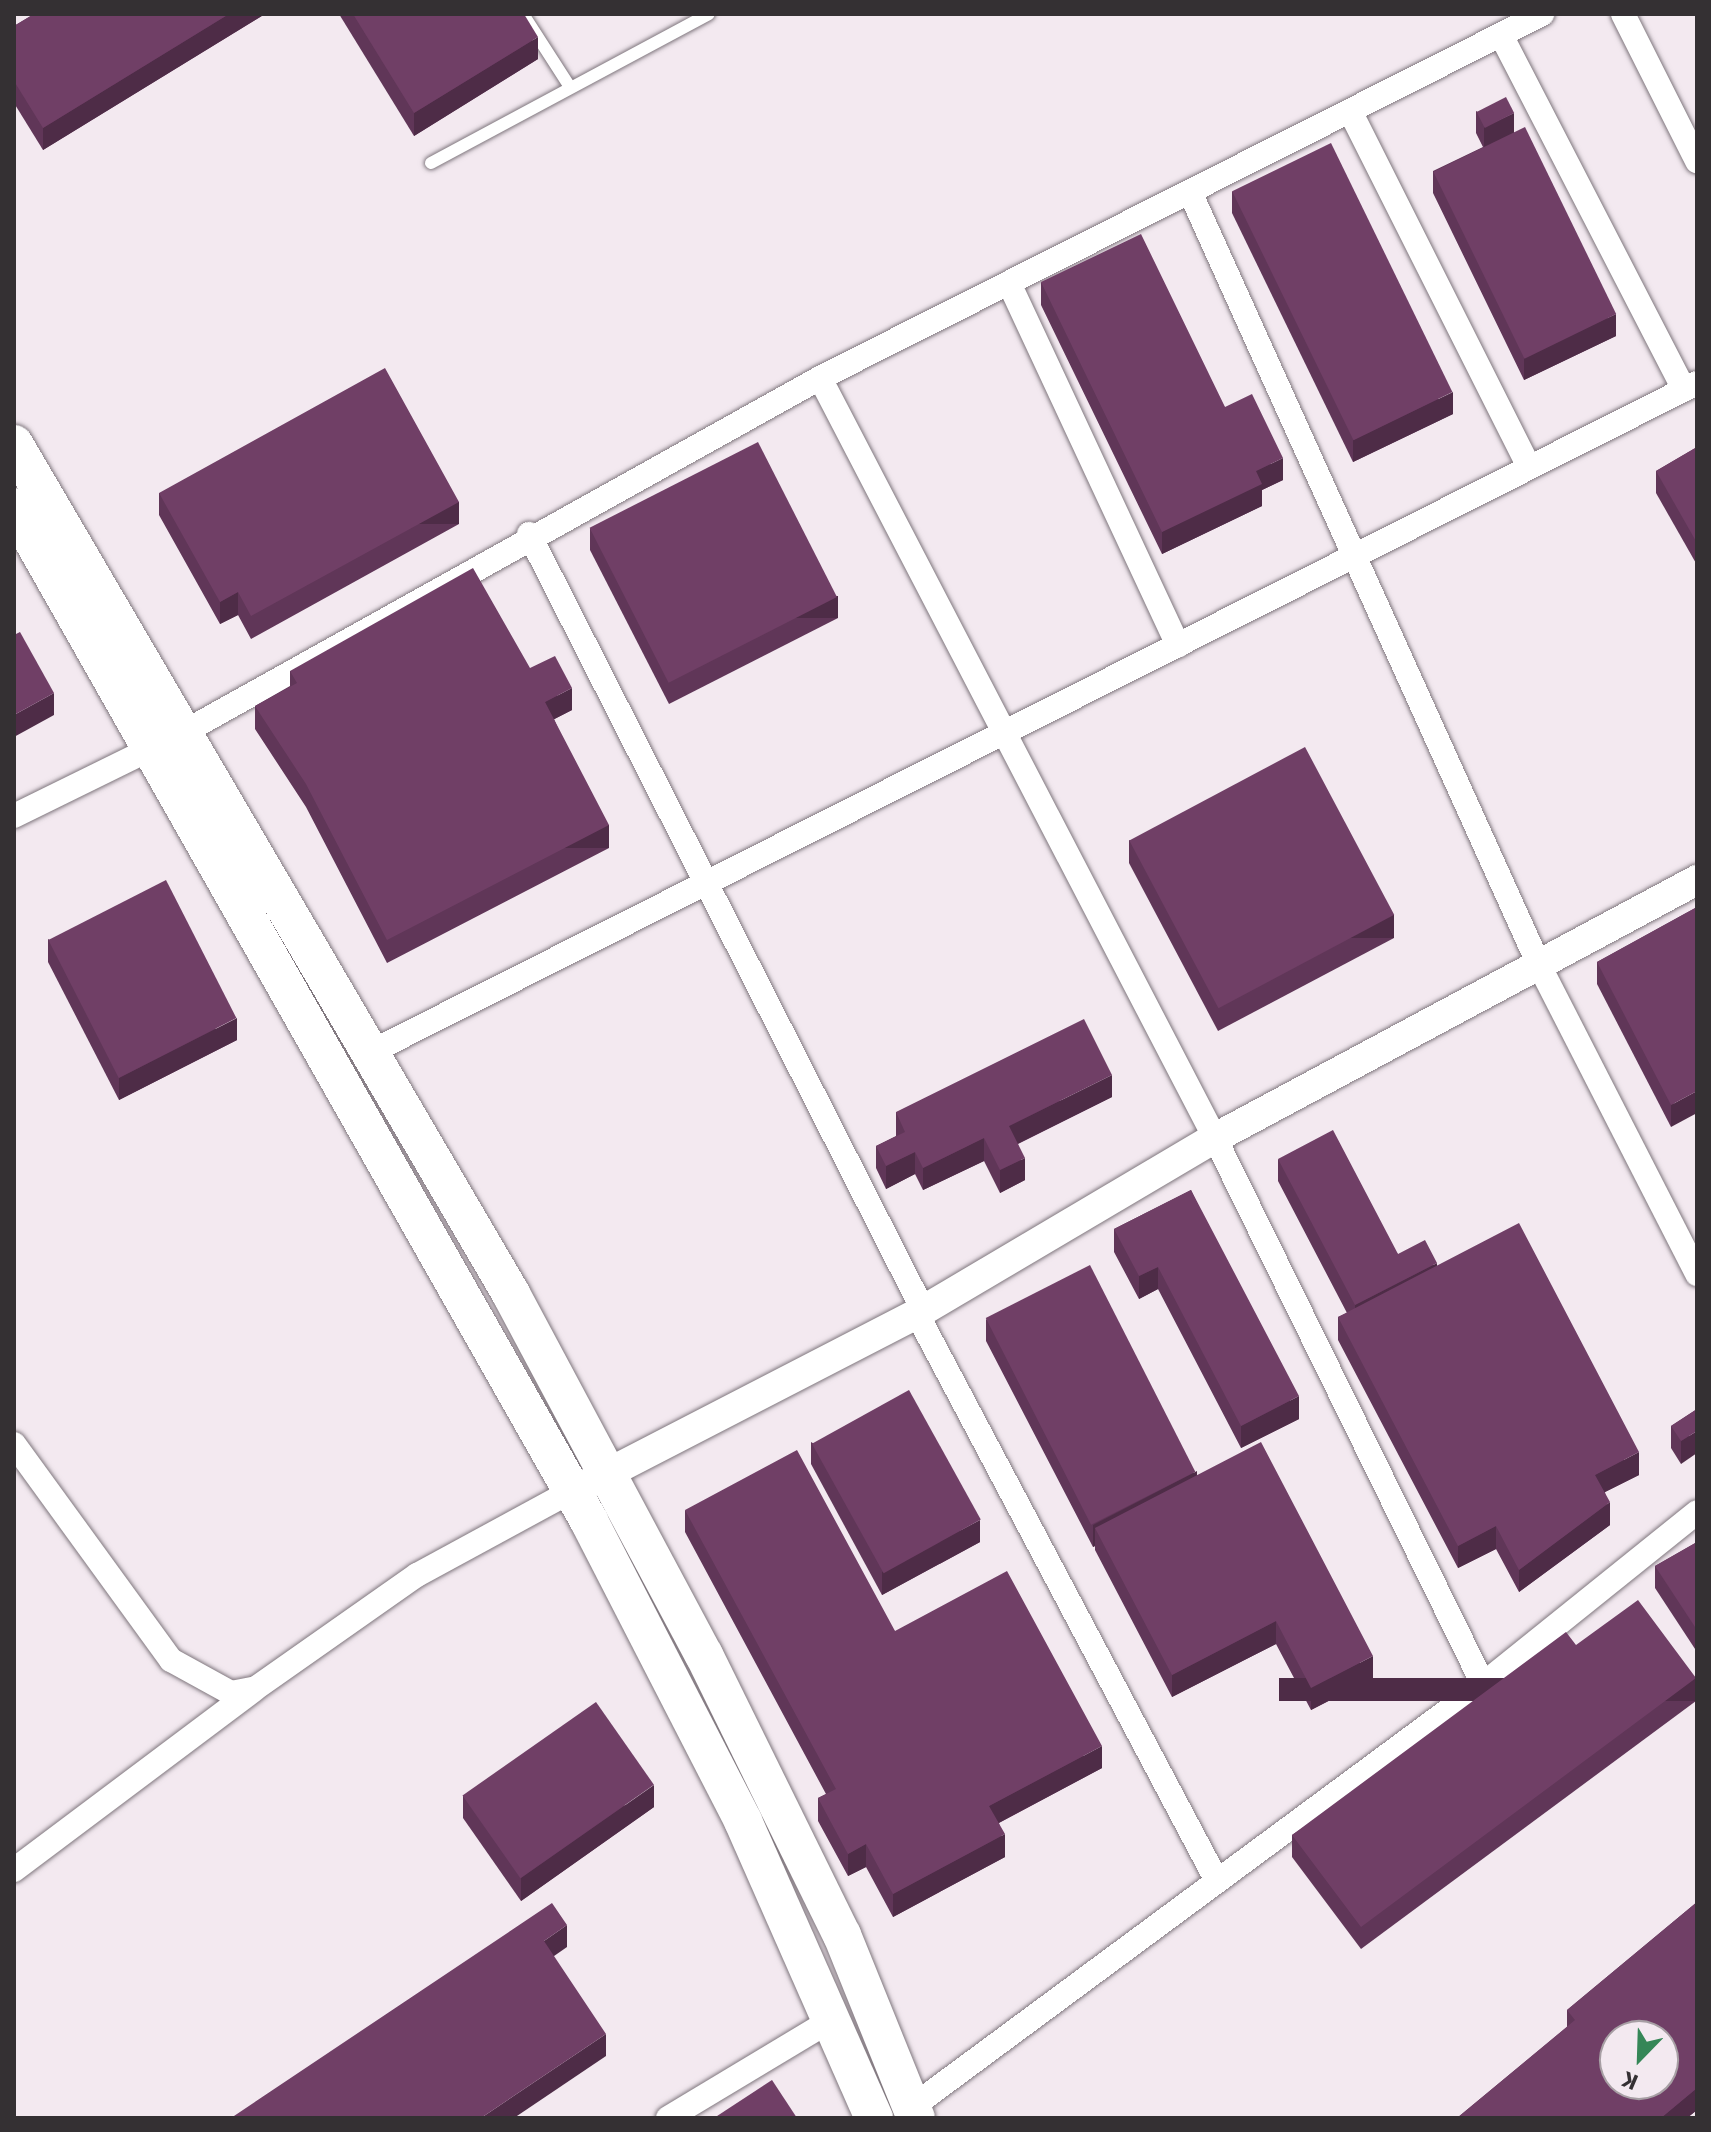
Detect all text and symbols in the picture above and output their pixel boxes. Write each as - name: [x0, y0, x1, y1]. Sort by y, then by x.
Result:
- north arrow: [1599, 2020, 1679, 2100]
- text: K: [1619, 2066, 1642, 2096]

